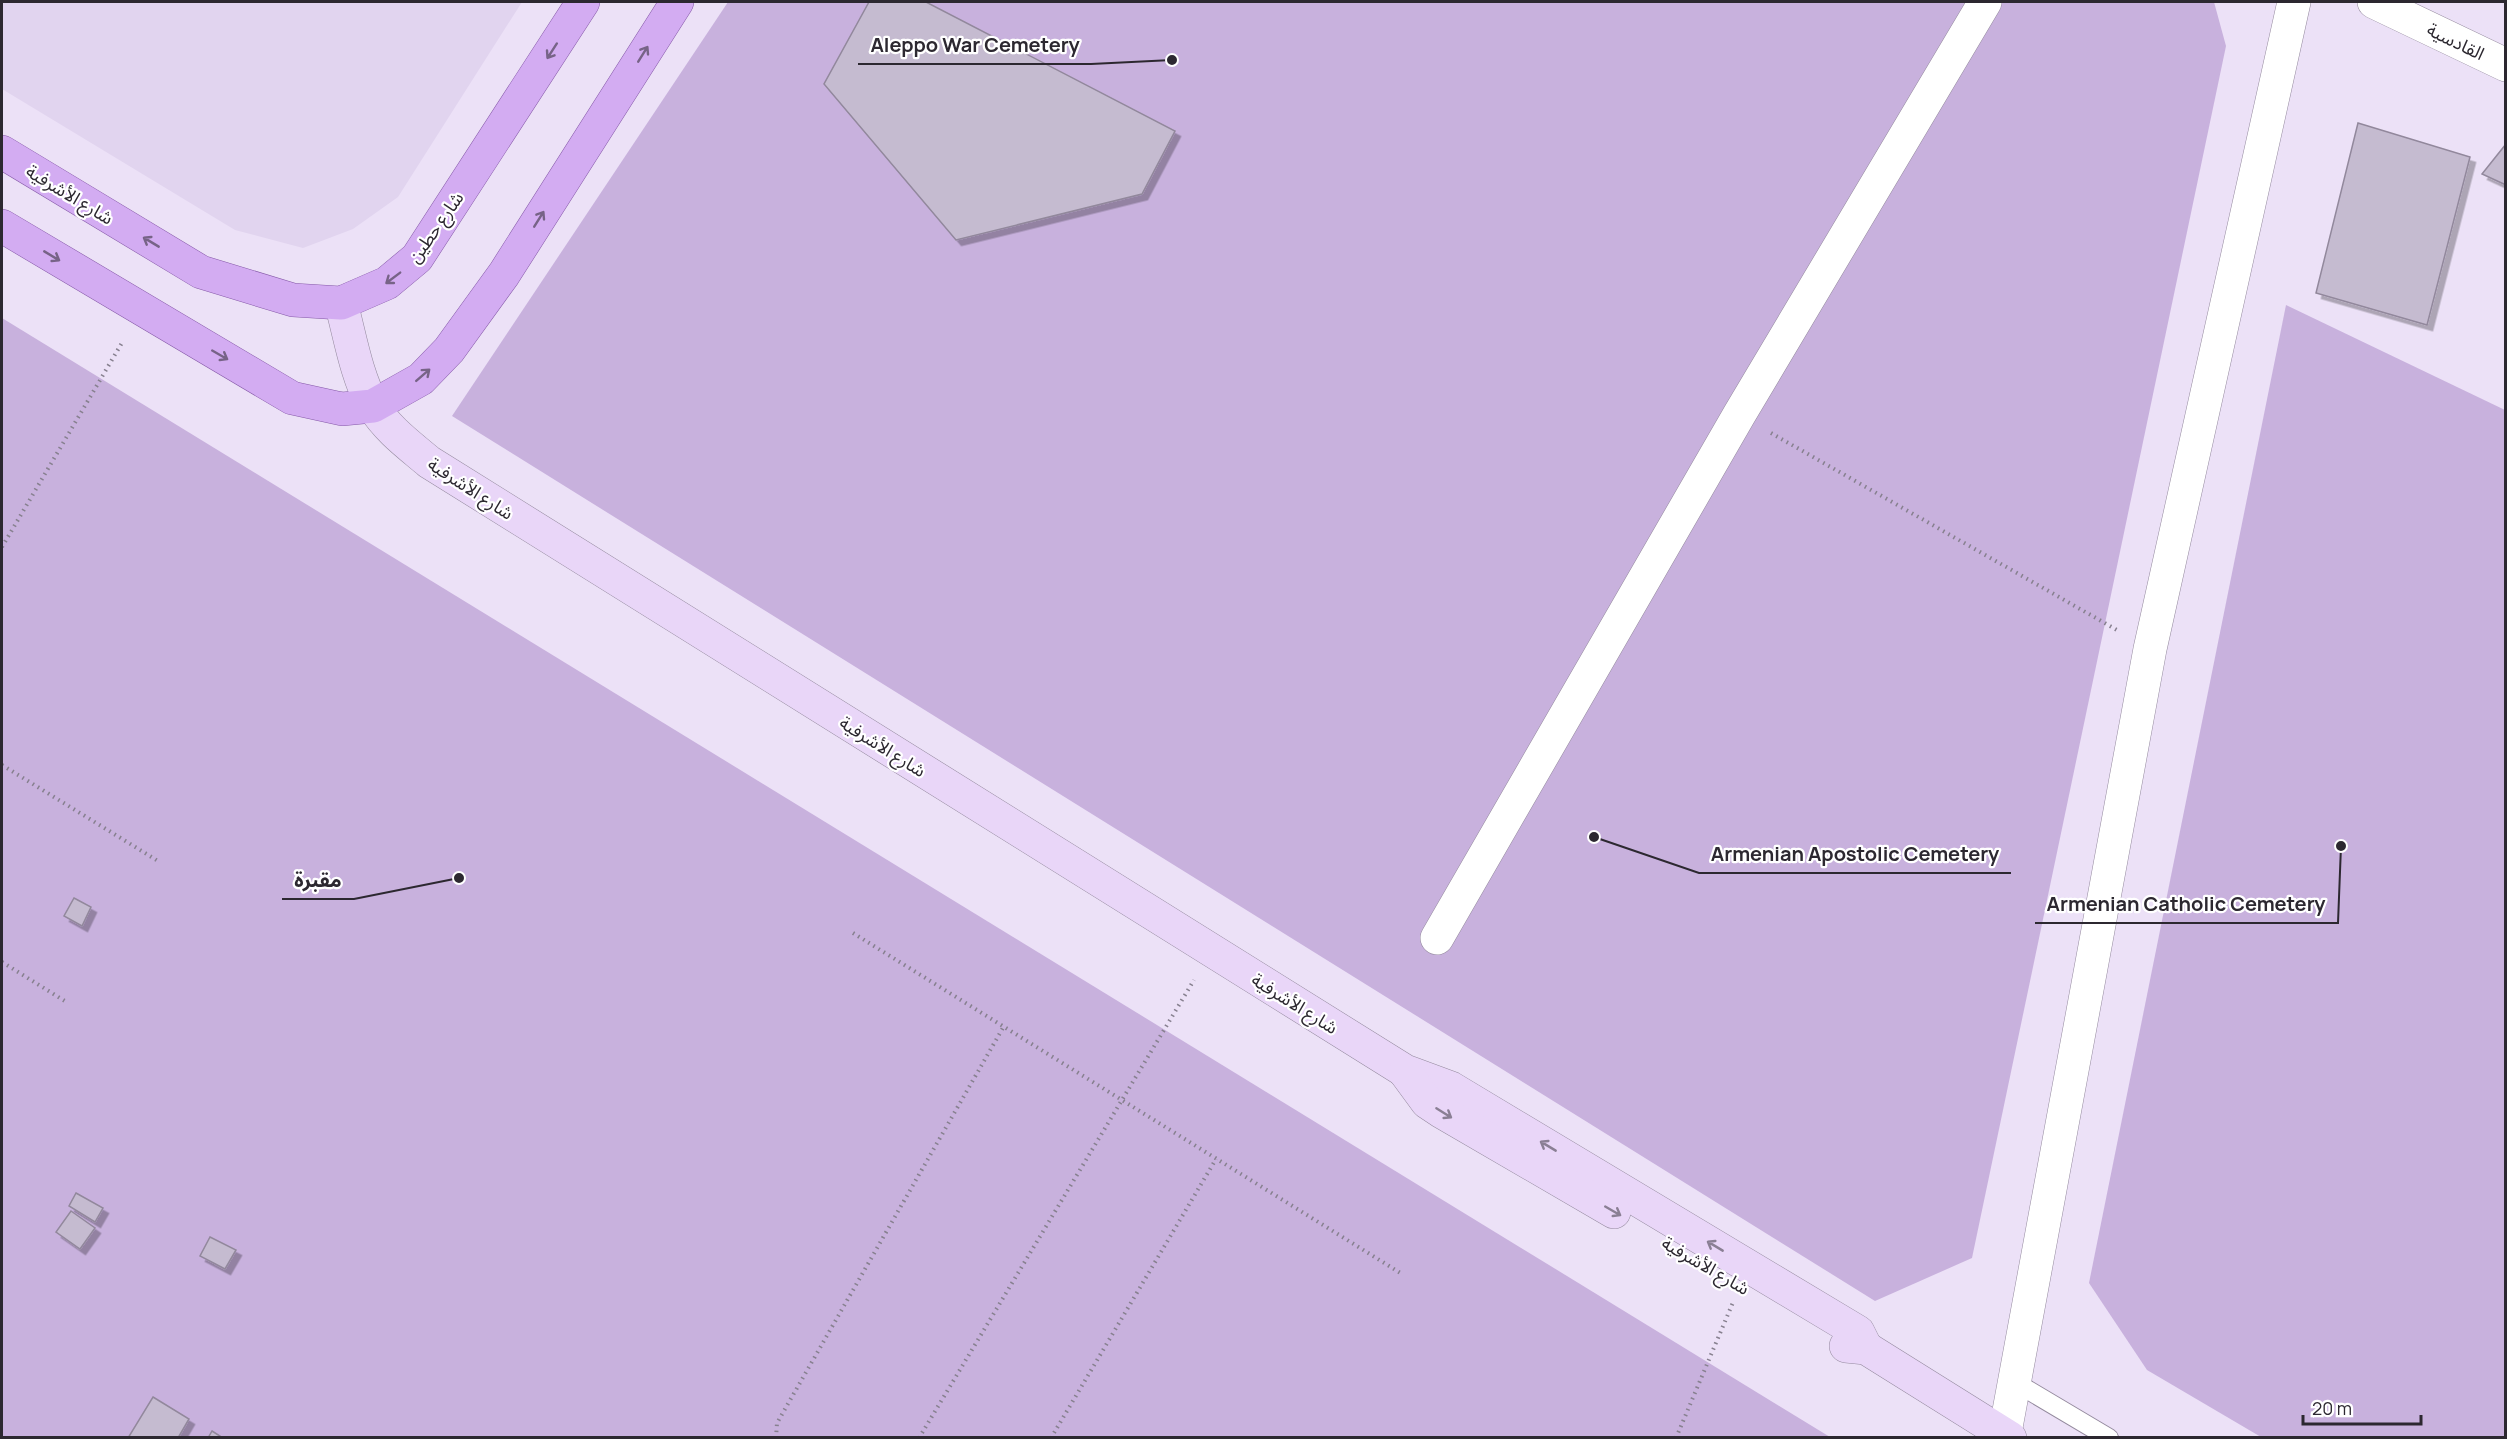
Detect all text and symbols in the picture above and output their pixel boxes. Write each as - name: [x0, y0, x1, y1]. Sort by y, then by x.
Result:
- street label: القادسية: [2423, 17, 2489, 65]
- callout: Aleppo War Cemetery: [858, 26, 1091, 64]
- text: Aleppo War Cemetery: [870, 31, 1080, 58]
- one-way arrow: [545, 42, 558, 59]
- one-way arrow: [637, 47, 649, 63]
- street label: شارع الأشرفية: [20, 159, 118, 232]
- street label: شارع حطين: [402, 187, 471, 269]
- one-way arrow: [533, 211, 545, 228]
- one-way arrow: [143, 236, 160, 248]
- one-way arrow: [43, 250, 60, 262]
- one-way arrow: [385, 272, 401, 284]
- one-way arrow: [211, 350, 228, 362]
- one-way arrow: [415, 369, 431, 382]
- street label: شارع الأشرفية: [422, 451, 518, 527]
- street label: شارع الأشرفية: [834, 710, 931, 785]
- callout: Armenian Apostolic Cemetery: [1699, 835, 2011, 873]
- text: Armenian Apostolic Cemetery: [1711, 840, 2000, 867]
- callout: مقبرة: [282, 861, 354, 899]
- text: مقبرة: [294, 866, 342, 893]
- callout: Armenian Catholic Cemetery: [2035, 885, 2338, 923]
- text: Armenian Catholic Cemetery: [2047, 890, 2326, 917]
- street label: شارع الأشرفية: [1246, 967, 1343, 1042]
- one-way arrow: [1436, 1107, 1452, 1119]
- one-way arrow: [1540, 1140, 1557, 1152]
- one-way arrow: [1604, 1205, 1621, 1217]
- street label: شارع الأشرفية: [1656, 1230, 1754, 1302]
- one-way arrow: [1707, 1240, 1724, 1252]
- scale bar: [2303, 1388, 2422, 1426]
- text: 20 m: [2312, 1396, 2352, 1420]

